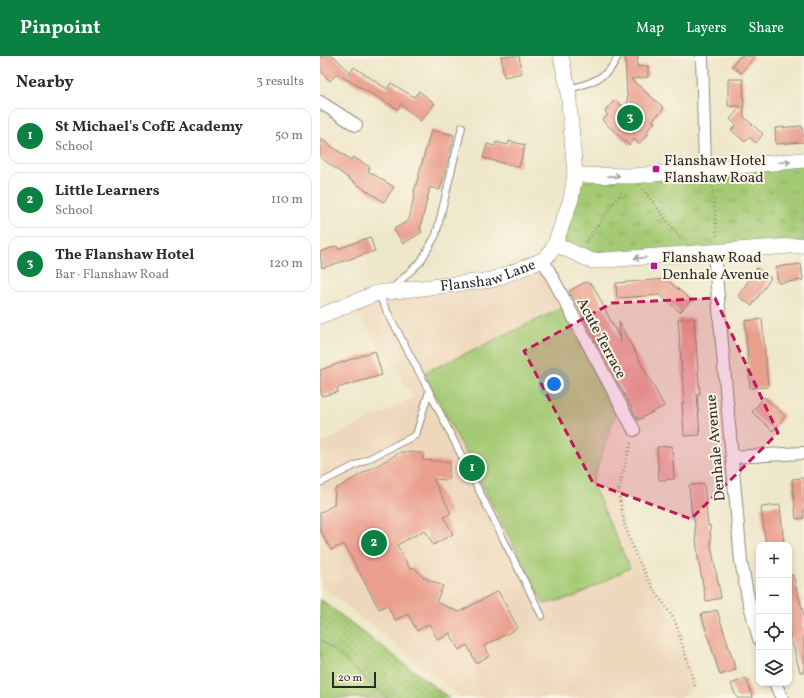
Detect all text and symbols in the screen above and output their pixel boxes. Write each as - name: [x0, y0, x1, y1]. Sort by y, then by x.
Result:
- text: Pinpoint: [20, 15, 100, 41]
- text: Map: [636, 19, 664, 38]
- text: Layers: [686, 19, 726, 38]
- text: Share: [748, 19, 784, 38]
- text: Nearby: [16, 71, 74, 94]
- text: 3 results: [256, 73, 304, 91]
- pin: 3: [617, 103, 643, 133]
- text: St Michael's CofE Academy: [55, 117, 243, 138]
- text: 1: [27, 127, 33, 145]
- text: 50 m: [275, 127, 303, 145]
- text: School: [55, 138, 93, 156]
- place label: Flanshaw Hotel Flanshaw Road: [664, 151, 766, 189]
- one-way arrow: [778, 158, 791, 166]
- marker: Flanshaw Hotel Flanshaw Road: [651, 164, 661, 174]
- one-way arrow: [607, 172, 620, 180]
- text: Little Learners: [55, 181, 160, 202]
- text: 2: [27, 191, 33, 209]
- text: 110 m: [271, 191, 303, 209]
- text: School: [55, 202, 93, 220]
- text: The Flanshaw Hotel: [55, 245, 194, 266]
- place label: Flanshaw Road Denhale Avenue: [662, 248, 769, 286]
- one-way arrow: [634, 254, 647, 261]
- text: 3: [27, 255, 33, 273]
- text: 120 m: [269, 255, 303, 273]
- street label: Flanshaw Lane: [439, 255, 539, 298]
- marker: Flanshaw Road Denhale Avenue: [649, 261, 659, 271]
- text: Bar · Flanshaw Road: [55, 266, 169, 284]
- street label: Acute Terrace: [571, 295, 631, 383]
- your location: [544, 374, 564, 394]
- street label: Denhale Avenue: [701, 394, 732, 502]
- pin: 1: [459, 453, 485, 483]
- pin: 2: [361, 528, 387, 558]
- map controls: [756, 542, 792, 686]
- button: +: [756, 542, 792, 578]
- button: −: [756, 578, 792, 614]
- button: locate: [756, 614, 792, 650]
- button: layers: [756, 650, 792, 686]
- scale bar: [332, 670, 376, 689]
- text: 20 m: [338, 671, 362, 686]

